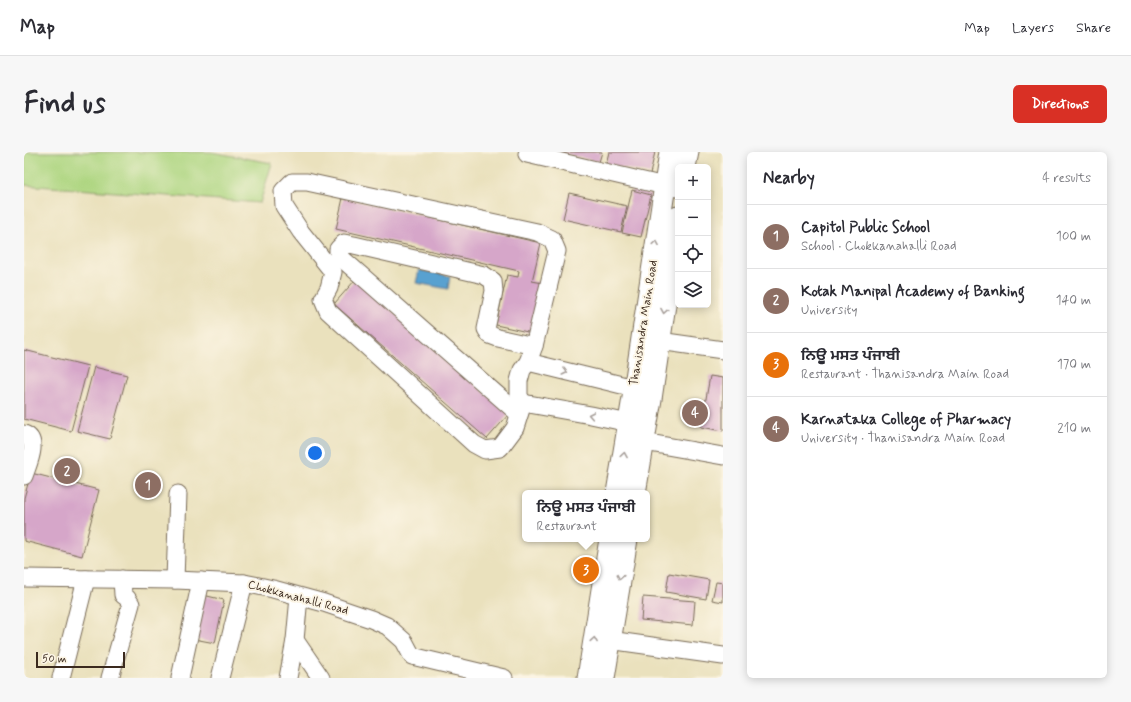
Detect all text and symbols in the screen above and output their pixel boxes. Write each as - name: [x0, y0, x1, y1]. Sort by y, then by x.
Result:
- text: Map: [20, 15, 55, 40]
- text: Map: [964, 19, 990, 37]
- text: Layers: [1012, 19, 1054, 37]
- text: Share: [1076, 19, 1111, 37]
- button: Directions: [1013, 85, 1107, 123]
- text: Find us: [24, 86, 105, 123]
- map controls: [675, 164, 711, 308]
- button: +: [675, 164, 711, 200]
- text: Nearby: [763, 167, 815, 189]
- text: 4 results: [1042, 170, 1091, 187]
- button: −: [675, 200, 711, 236]
- text: Capitol Public School: [801, 218, 930, 238]
- text: 1: [773, 228, 779, 245]
- text: 100 m: [1056, 228, 1091, 245]
- button: locate: [675, 236, 711, 272]
- text: School · Chokkanahalli Road: [801, 238, 957, 255]
- one-way arrow: [651, 240, 660, 246]
- street label: Thanisandra Main Road: [626, 259, 662, 387]
- button: layers: [675, 272, 711, 308]
- text: Kotak Manipal Academy of Banking: [801, 282, 1025, 302]
- text: 2: [773, 292, 779, 309]
- text: 140 m: [1056, 292, 1091, 309]
- text: University: [801, 302, 857, 319]
- one-way arrow: [660, 307, 669, 314]
- text: ਨਿਉੁੂ ਮਸਤ ਪੰਜਾਬੀ: [801, 346, 900, 366]
- text: 3: [773, 356, 779, 373]
- text: 170 m: [1057, 356, 1091, 373]
- text: Restaurant · Thanisandra Main Road: [801, 366, 1009, 383]
- one-way arrow: [562, 367, 569, 375]
- pin: 4: [682, 398, 708, 428]
- text: Karnataka College of Pharmacy: [801, 410, 1011, 430]
- one-way arrow: [588, 412, 594, 420]
- text: 4: [772, 420, 780, 437]
- text: 210 m: [1057, 420, 1091, 437]
- text: University · Thanisandra Main Road: [801, 430, 1005, 447]
- your location: [305, 443, 325, 463]
- one-way arrow: [619, 451, 628, 458]
- pin: 2: [54, 456, 80, 486]
- pin: 1: [135, 470, 161, 500]
- popup: [522, 490, 650, 542]
- text: ਨਿਉੁੂ ਮਸਤ ਪੰਜਾਬੀ: [537, 498, 635, 518]
- text: Restaurant: [537, 518, 597, 535]
- pin: 3: [573, 555, 599, 585]
- one-way arrow: [616, 574, 625, 581]
- street label: Chokkanahalli Road: [246, 577, 350, 619]
- one-way arrow: [589, 636, 598, 643]
- scale bar: [36, 650, 125, 669]
- text: 50 m: [42, 652, 67, 666]

